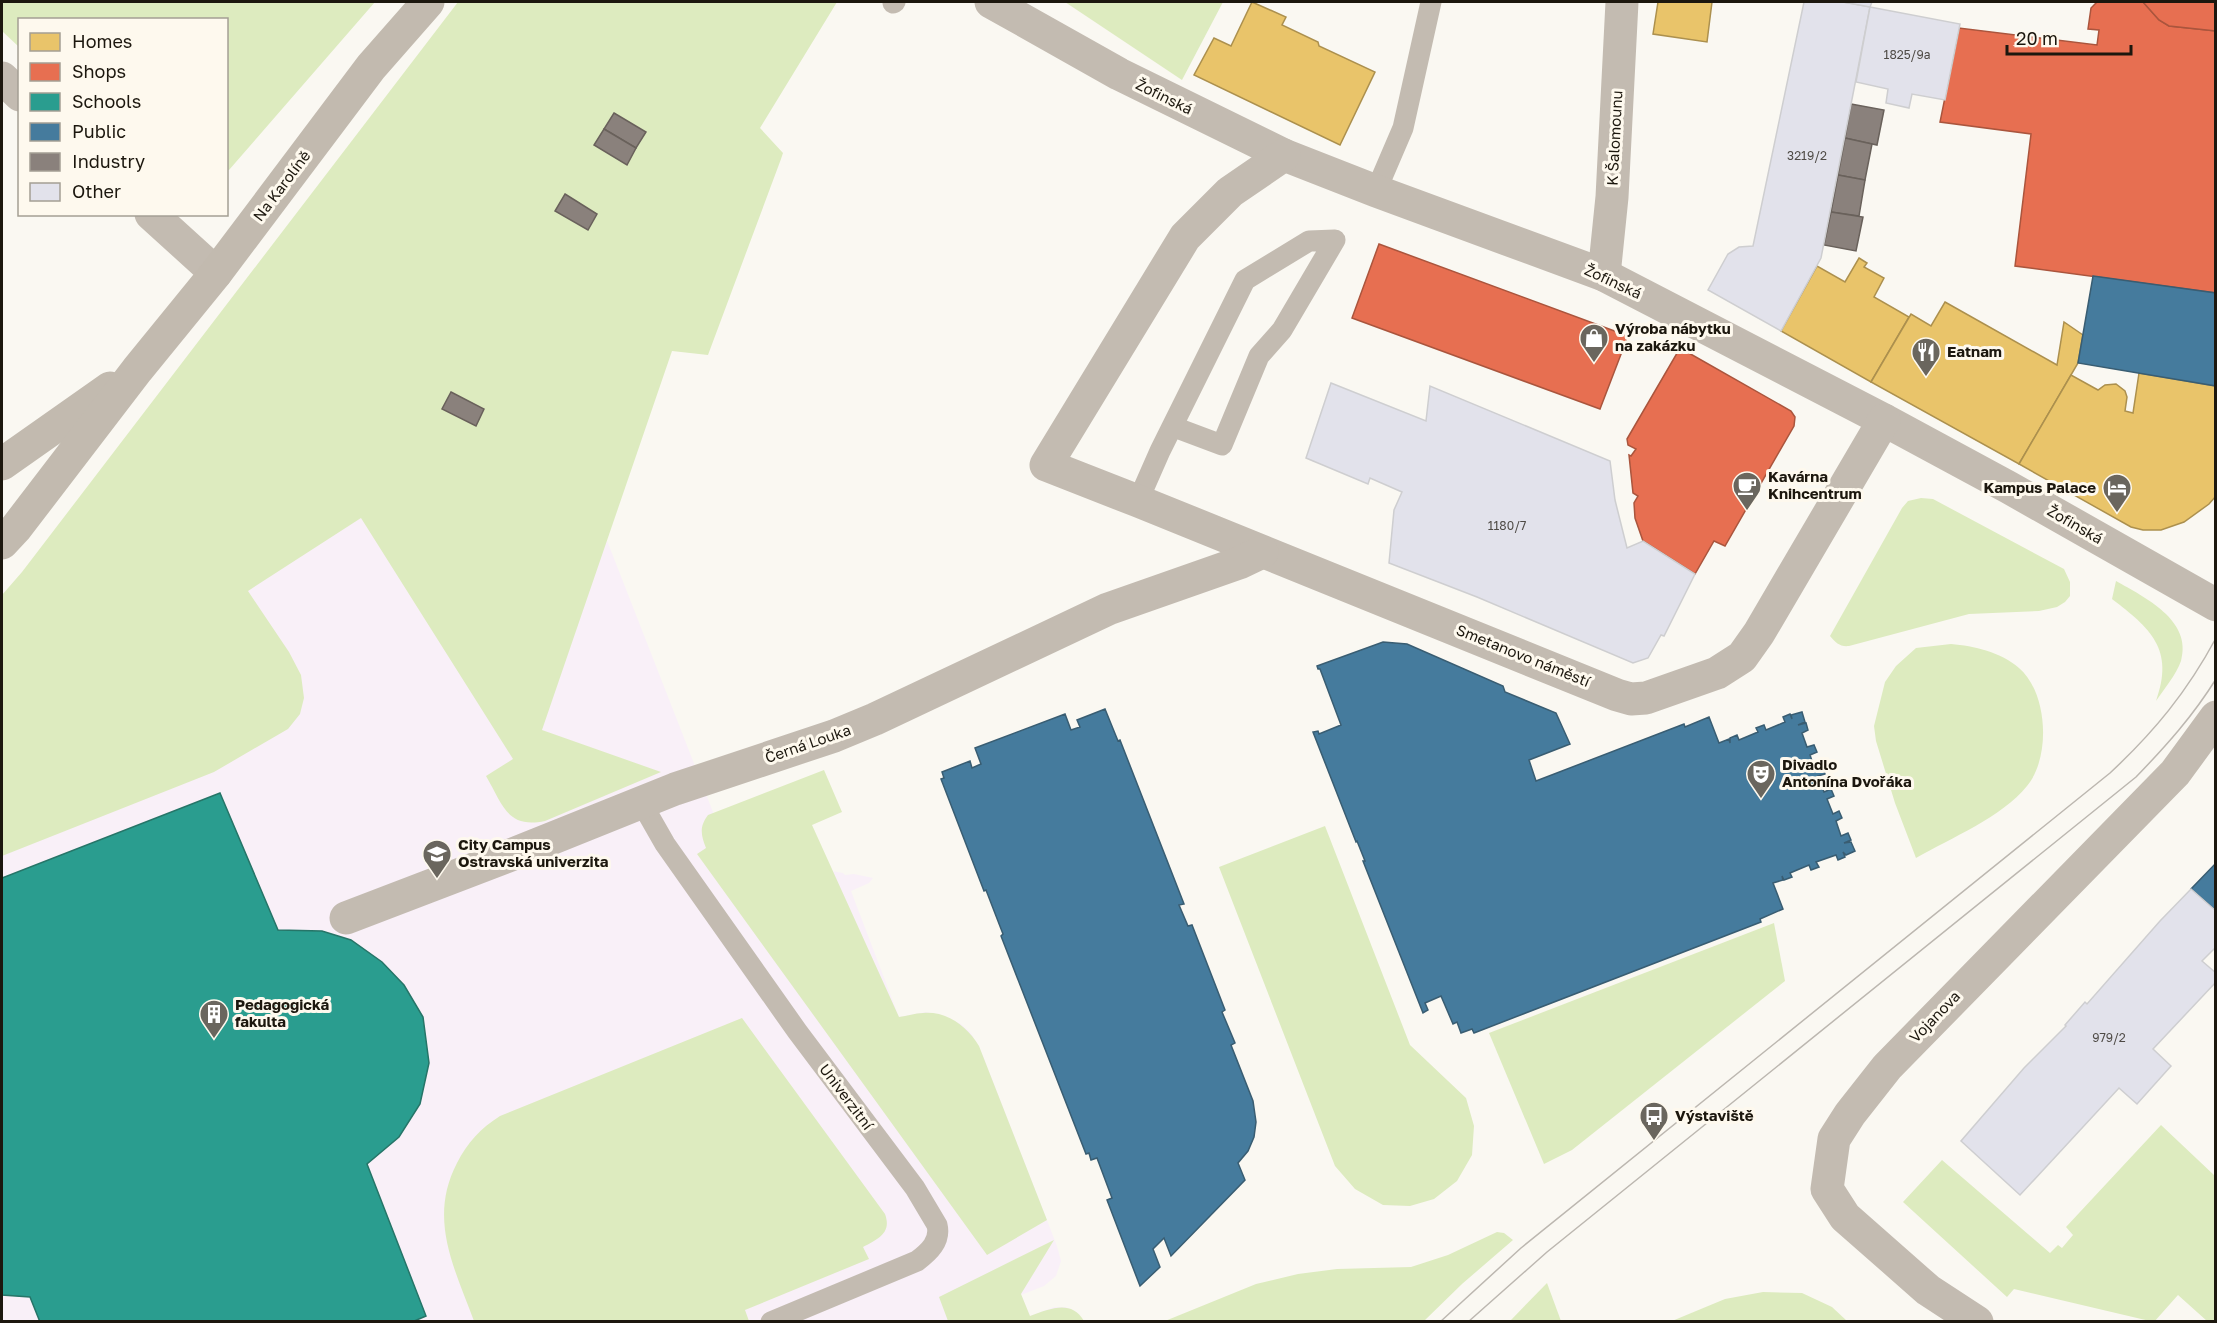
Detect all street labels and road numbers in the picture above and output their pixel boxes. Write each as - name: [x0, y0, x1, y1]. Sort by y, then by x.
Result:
- street label: Žofinská: [1133, 75, 1196, 118]
- street label: K Šalomounu: [1603, 90, 1625, 186]
- street label: Na Karolíně: [249, 146, 314, 224]
- street label: Žofinská: [1582, 260, 1645, 302]
- street label: Žofinská: [2045, 501, 2106, 547]
- street label: Smetanovo náměstí: [1454, 620, 1594, 690]
- street label: Černá Louka: [762, 720, 853, 766]
- street label: Vojanova: [1905, 987, 1963, 1046]
- street label: Univerzitní: [816, 1060, 878, 1134]

